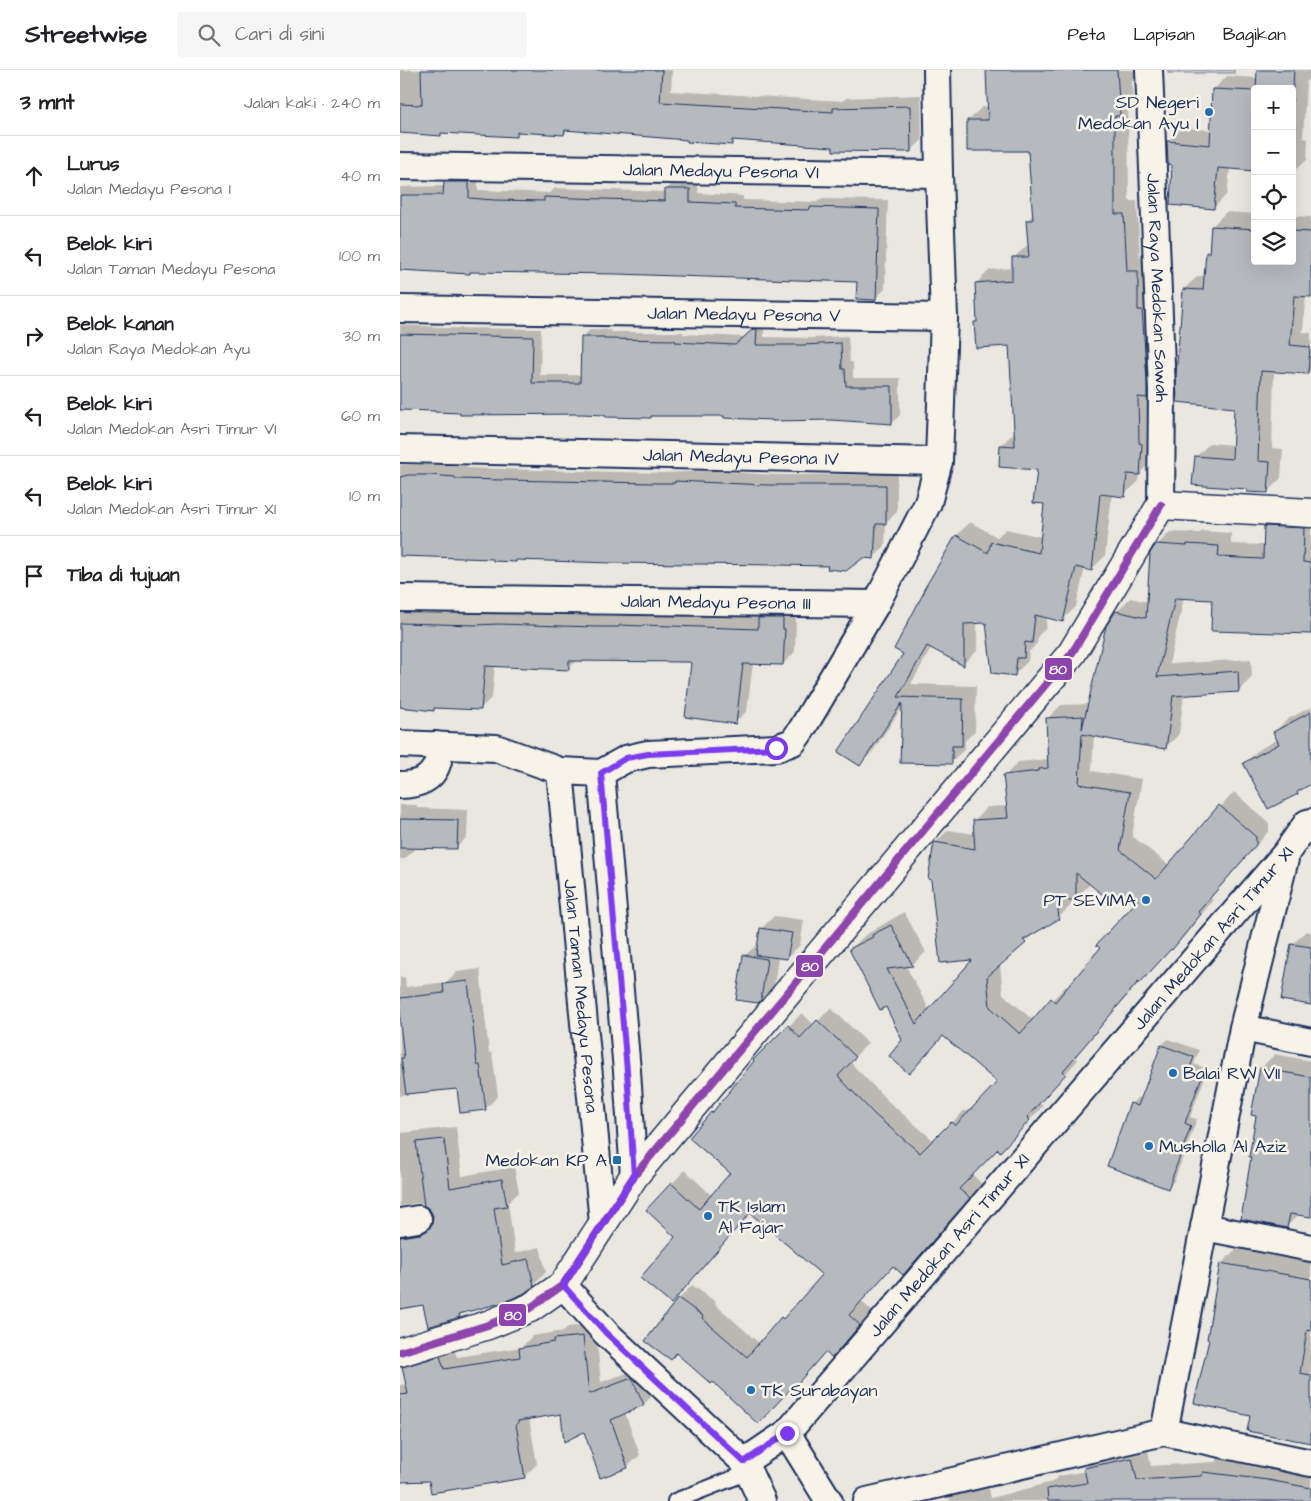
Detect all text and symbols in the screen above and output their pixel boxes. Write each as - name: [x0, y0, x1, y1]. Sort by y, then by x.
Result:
- search box: [177, 12, 527, 57]
- text: Streetwise: [25, 18, 147, 52]
- icon: search: [195, 21, 223, 49]
- text: Cari di sini: [235, 21, 324, 48]
- text: Peta: [1068, 22, 1105, 47]
- text: Lapisan: [1133, 22, 1195, 47]
- text: Bagikan: [1223, 22, 1286, 47]
- map controls: [1251, 85, 1296, 265]
- button: +: [1251, 85, 1296, 130]
- text: 3 mnt: [20, 88, 74, 117]
- place label: SD Negeri Medokan Ayu I: [1078, 90, 1199, 137]
- text: Jalan kaki · 240 m: [244, 92, 380, 114]
- marker: SD Negeri Medokan Ayu I: [1203, 106, 1215, 118]
- button: −: [1251, 130, 1296, 175]
- text: Lurus: [67, 151, 119, 178]
- street label: Jalan Medayu Pesona VI: [623, 157, 819, 185]
- icon: ahead: [20, 162, 48, 190]
- text: 40 m: [340, 165, 380, 187]
- street label: Jalan Raya Medokan Sawah: [1140, 173, 1174, 402]
- button: locate: [1251, 175, 1296, 220]
- text: Jalan Medayu Pesona I: [67, 178, 231, 200]
- button: layers: [1251, 220, 1296, 265]
- text: Belok kiri: [67, 231, 152, 258]
- icon: left: [20, 242, 48, 270]
- text: 100 m: [339, 245, 380, 267]
- text: Jalan Taman Medayu Pesona: [67, 258, 275, 280]
- street label: Jalan Medayu Pesona V: [647, 301, 841, 328]
- text: Belok kanan: [67, 311, 174, 338]
- icon: right: [20, 322, 48, 350]
- text: 30 m: [343, 325, 380, 347]
- text: Jalan Raya Medokan Ayu: [67, 338, 250, 360]
- text: Belok kiri: [67, 391, 152, 418]
- icon: left: [20, 402, 48, 430]
- text: 60 m: [341, 405, 380, 427]
- text: Jalan Medokan Asri Timur VI: [67, 418, 277, 440]
- street label: Jalan Medayu Pesona IV: [643, 442, 839, 472]
- text: Belok kiri: [67, 471, 152, 498]
- icon: left: [20, 482, 48, 510]
- text: 10 m: [349, 485, 380, 507]
- text: Jalan Medokan Asri Timur XI: [67, 498, 276, 520]
- icon: arrive: [20, 562, 48, 590]
- text: Tiba di tujuan: [67, 562, 179, 589]
- street label: Jalan Medayu Pesona III: [621, 589, 811, 616]
- line badge: 80: [1044, 657, 1073, 681]
- text: 80: [1049, 660, 1067, 680]
- route start: [765, 737, 788, 760]
- street label: Jalan Medokan Asri Timur XI: [1127, 841, 1300, 1036]
- street label: Jalan Taman Medayu Pesona: [557, 878, 604, 1114]
- place label: PT SEVIMA: [1043, 888, 1136, 913]
- marker: PT SEVIMA: [1140, 894, 1152, 906]
- line badge: 80: [795, 954, 824, 978]
- text: 80: [801, 957, 819, 977]
- place label: Balai RW VII: [1183, 1061, 1281, 1086]
- marker: Balai RW VII: [1167, 1067, 1179, 1079]
- place label: Musholla Al Aziz: [1159, 1134, 1287, 1159]
- marker: Musholla Al Aziz: [1143, 1140, 1155, 1152]
- place label: Medokan KP A: [485, 1148, 607, 1173]
- street label: Jalan Medokan Asri Timur XI: [863, 1148, 1036, 1343]
- marker: Medokan KP A: [611, 1154, 623, 1166]
- place label: TK Islam Al Fajar: [718, 1194, 785, 1240]
- marker: TK Islam Al Fajar: [702, 1210, 714, 1222]
- line badge: 80: [498, 1303, 527, 1327]
- text: 80: [504, 1306, 522, 1326]
- place label: TK Surabayan: [761, 1378, 877, 1404]
- marker: TK Surabayan: [745, 1384, 757, 1396]
- route end: [776, 1422, 799, 1445]

